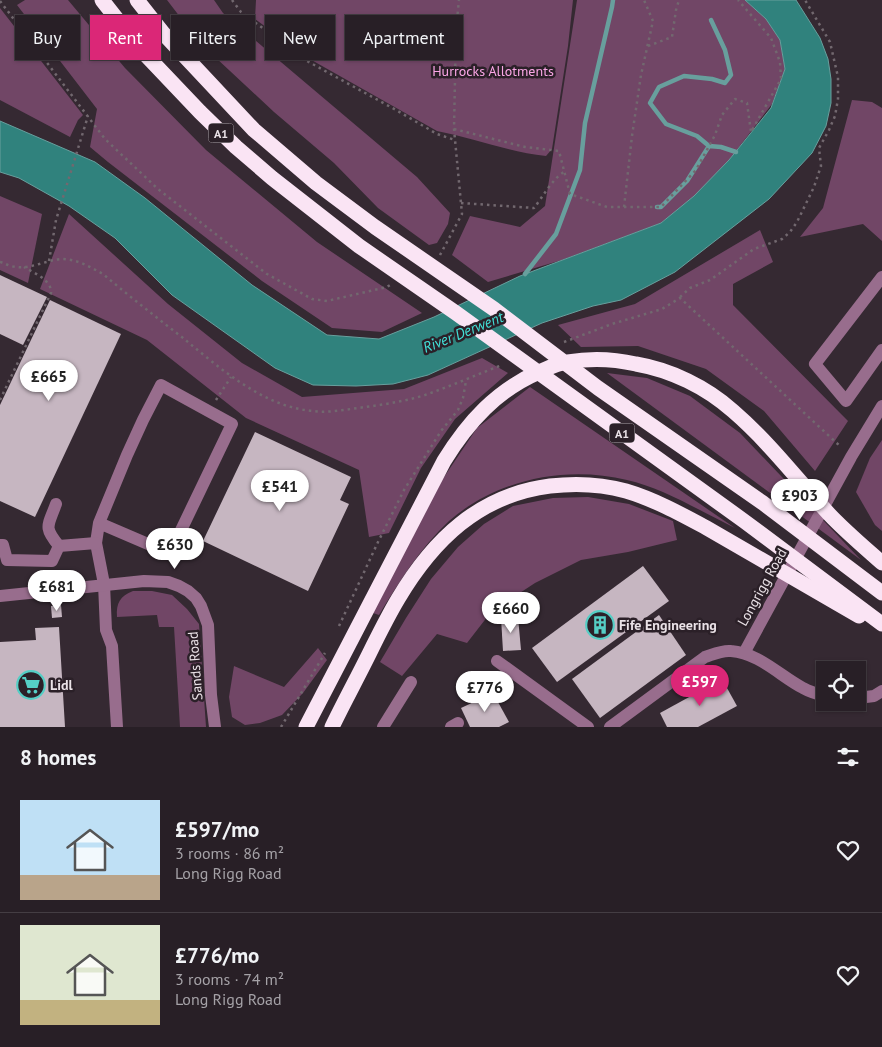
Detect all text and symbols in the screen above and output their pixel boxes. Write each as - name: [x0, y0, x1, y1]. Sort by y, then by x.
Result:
- chip: Buy: [15, 15, 80, 60]
- chip: Rent: [90, 15, 161, 60]
- chip: Filters: [171, 15, 255, 60]
- chip: New: [265, 15, 335, 60]
- chip: Apartment: [345, 15, 463, 60]
- park label: Hurrocks Allotments: [432, 62, 554, 80]
- road number: A1: [208, 124, 234, 142]
- water label: River Derwent: [420, 307, 507, 357]
- pin: £665: [19, 360, 79, 402]
- text: £665: [31, 366, 67, 386]
- road number: A1: [610, 423, 634, 442]
- pin: £541: [250, 470, 310, 512]
- text: £541: [262, 476, 298, 496]
- pin: £903: [770, 478, 830, 521]
- text: £903: [782, 485, 818, 505]
- pin: £630: [145, 528, 205, 570]
- text: £630: [157, 534, 193, 554]
- street label: Longrigg Road: [733, 545, 791, 629]
- pin: £681: [27, 570, 87, 612]
- text: £681: [39, 576, 75, 596]
- pin: £660: [481, 592, 541, 634]
- text: £660: [493, 598, 529, 618]
- building icon: Fife Engineering: [585, 610, 615, 640]
- place label: Fife Engineering: [619, 616, 717, 634]
- street label: Sands Road: [184, 631, 206, 701]
- map controls: [816, 661, 866, 711]
- button: locate: [816, 661, 866, 711]
- pin: £597: [670, 664, 730, 707]
- supermarket icon: Lidl: [16, 670, 46, 700]
- pin: £776: [455, 670, 515, 713]
- text: £597: [682, 671, 718, 691]
- place label: Lidl: [50, 676, 74, 694]
- text: £776: [467, 677, 503, 697]
- icon: filters: [834, 743, 862, 771]
- text: 8 homes: [20, 744, 96, 771]
- text: £597/mo: [175, 816, 259, 843]
- icon: home: [60, 820, 120, 880]
- icon: heart: [834, 836, 862, 864]
- text: 3 rooms · 86 m²: [175, 843, 284, 863]
- text: Long Rigg Road: [175, 863, 282, 883]
- text: £776/mo: [175, 942, 259, 969]
- icon: home: [60, 945, 120, 1005]
- icon: heart: [834, 961, 862, 989]
- text: 3 rooms · 74 m²: [175, 969, 284, 989]
- text: Long Rigg Road: [175, 989, 282, 1009]

